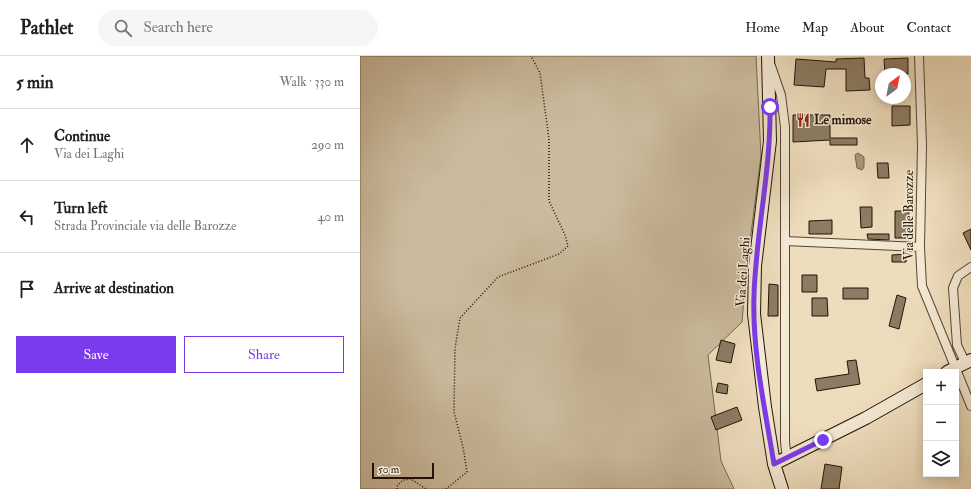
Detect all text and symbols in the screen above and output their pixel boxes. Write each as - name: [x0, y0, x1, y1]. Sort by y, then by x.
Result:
- search box: [98, 10, 378, 46]
- text: Pathlet: [20, 16, 74, 40]
- icon: search: [112, 17, 134, 39]
- text: Search here: [144, 18, 213, 37]
- text: Home: [745, 19, 780, 36]
- text: Map: [802, 19, 828, 36]
- text: About: [850, 19, 884, 36]
- text: Contact: [906, 19, 951, 36]
- north arrow: [875, 68, 911, 104]
- text: 5 min: [16, 72, 54, 93]
- text: Walk · 330 m: [280, 74, 344, 90]
- route start: [761, 98, 779, 116]
- restaurant icon: Le mimose: [795, 112, 811, 128]
- place label: Le mimose: [814, 112, 872, 128]
- text: Continue: [54, 127, 110, 146]
- icon: ahead: [16, 134, 38, 156]
- text: 290 m: [311, 137, 344, 153]
- text: Via dei Laghi: [54, 146, 124, 162]
- street label: Via delle Barozze: [901, 169, 917, 260]
- text: Turn left: [54, 199, 108, 218]
- icon: left: [16, 206, 38, 228]
- text: 40 m: [318, 209, 344, 225]
- text: Strada Provinciale via delle Barozze: [54, 218, 236, 234]
- street label: Via dei Laghi: [733, 236, 753, 308]
- icon: arrive: [16, 278, 38, 300]
- text: Arrive at destination: [54, 279, 174, 298]
- button: Save: [16, 336, 176, 373]
- button: Share: [184, 336, 344, 373]
- map controls: [923, 369, 959, 477]
- button: +: [923, 369, 959, 405]
- button: −: [923, 405, 959, 441]
- route end: [814, 431, 832, 449]
- button: layers: [923, 441, 959, 477]
- scale bar: [372, 461, 434, 480]
- text: 50 m: [378, 463, 399, 476]

